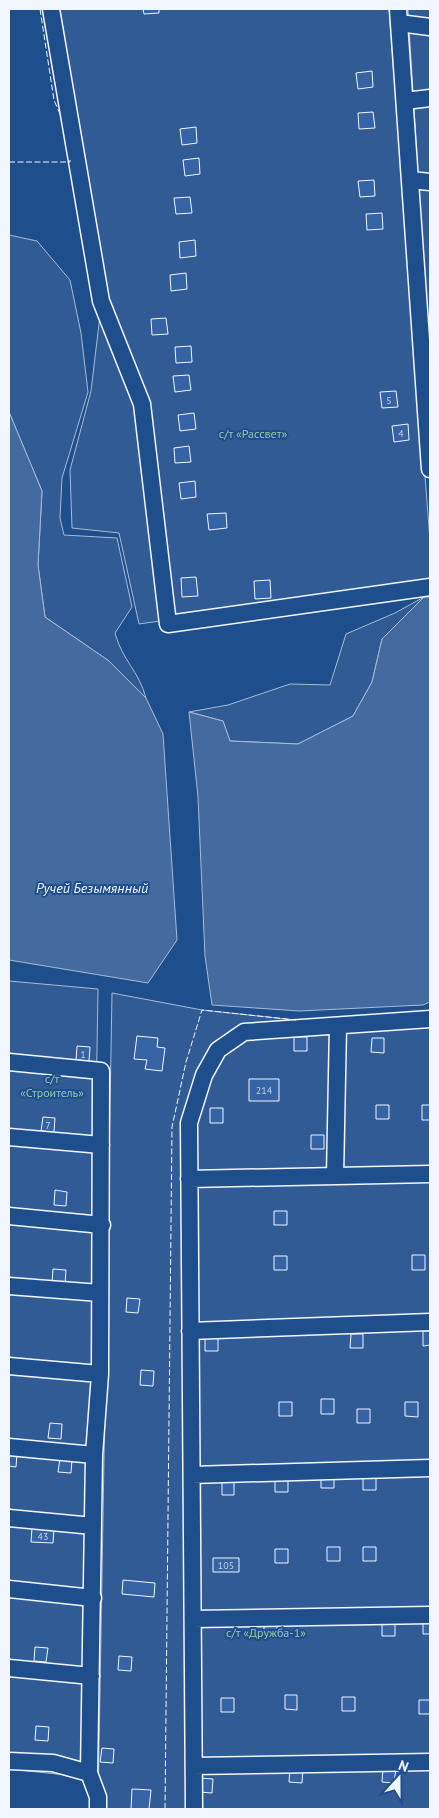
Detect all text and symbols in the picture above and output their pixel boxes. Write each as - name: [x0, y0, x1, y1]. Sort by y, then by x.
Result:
- house number: 5: [386, 394, 392, 407]
- park label: с/т «Рассвет»: [219, 426, 287, 441]
- house number: 4: [398, 427, 404, 440]
- water label: Ручей Безымянный: [36, 879, 148, 897]
- house number: 1: [80, 1048, 86, 1061]
- park label: с/т «Строитель»: [20, 1071, 84, 1100]
- house number: 214: [256, 1084, 273, 1097]
- house number: 7: [45, 1119, 51, 1132]
- house number: 43: [38, 1530, 48, 1543]
- house number: 105: [218, 1559, 234, 1572]
- park label: с/т «Дружба-1»: [226, 1625, 306, 1640]
- north arrow: [374, 1753, 424, 1803]
- text: N: [396, 1756, 411, 1776]

